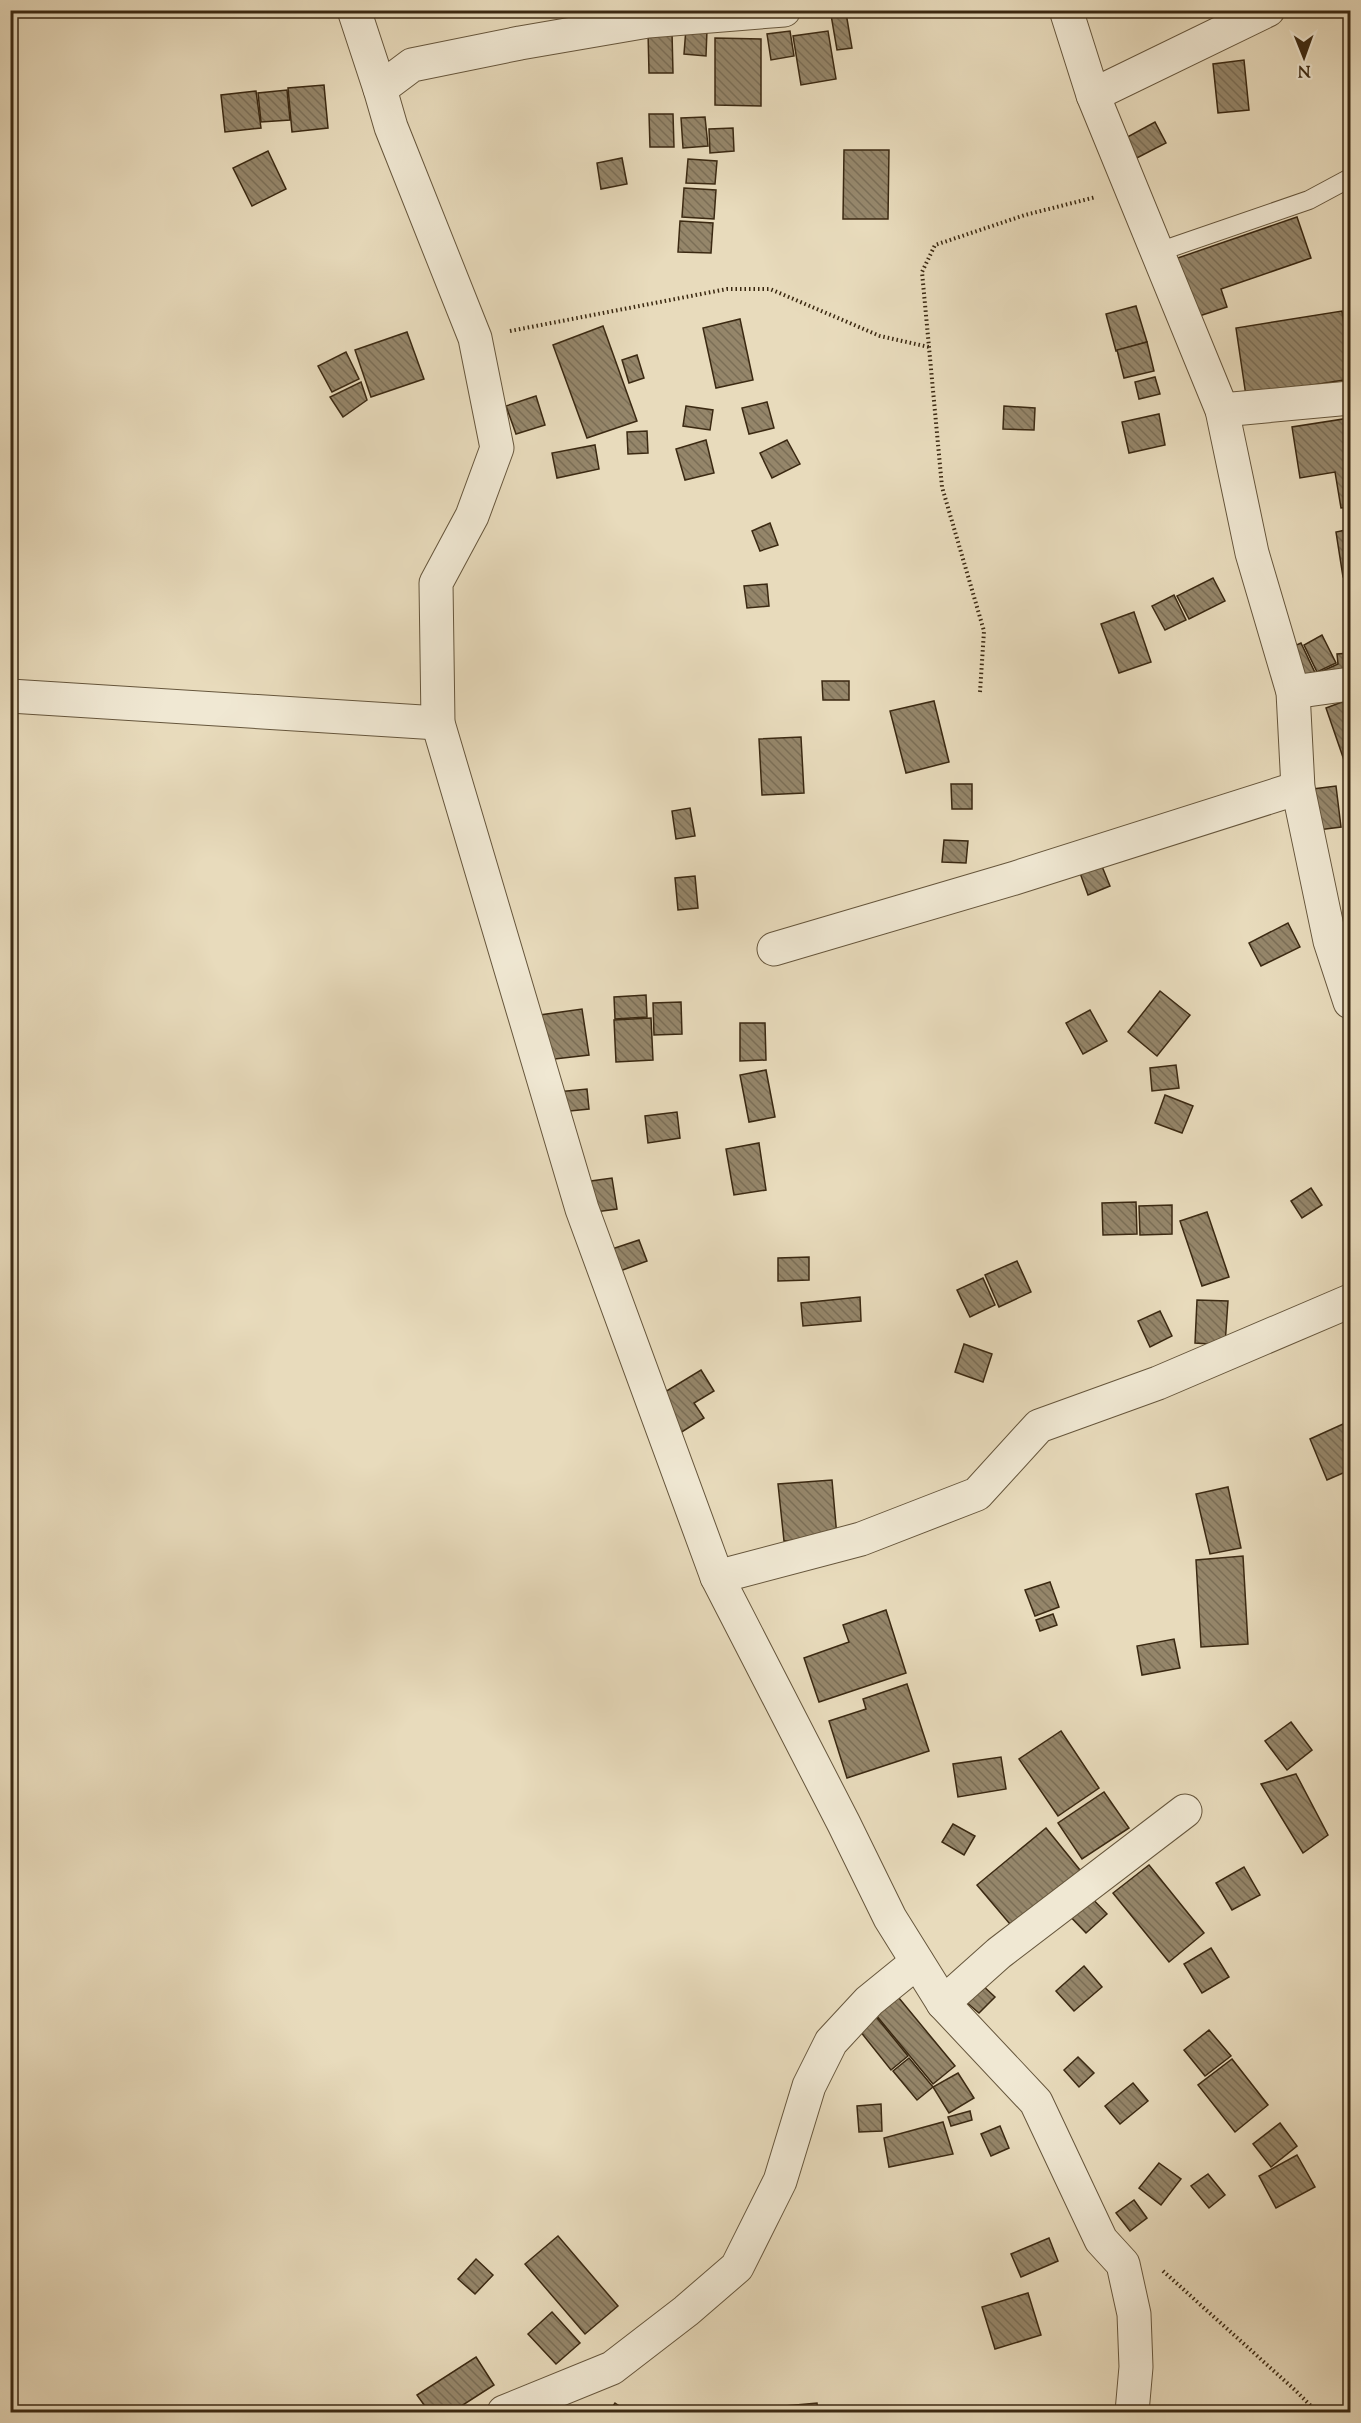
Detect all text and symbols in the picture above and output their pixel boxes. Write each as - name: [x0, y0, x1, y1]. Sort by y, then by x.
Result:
- north arrow: [1274, 27, 1334, 87]
- text: N: [1297, 58, 1311, 81]

